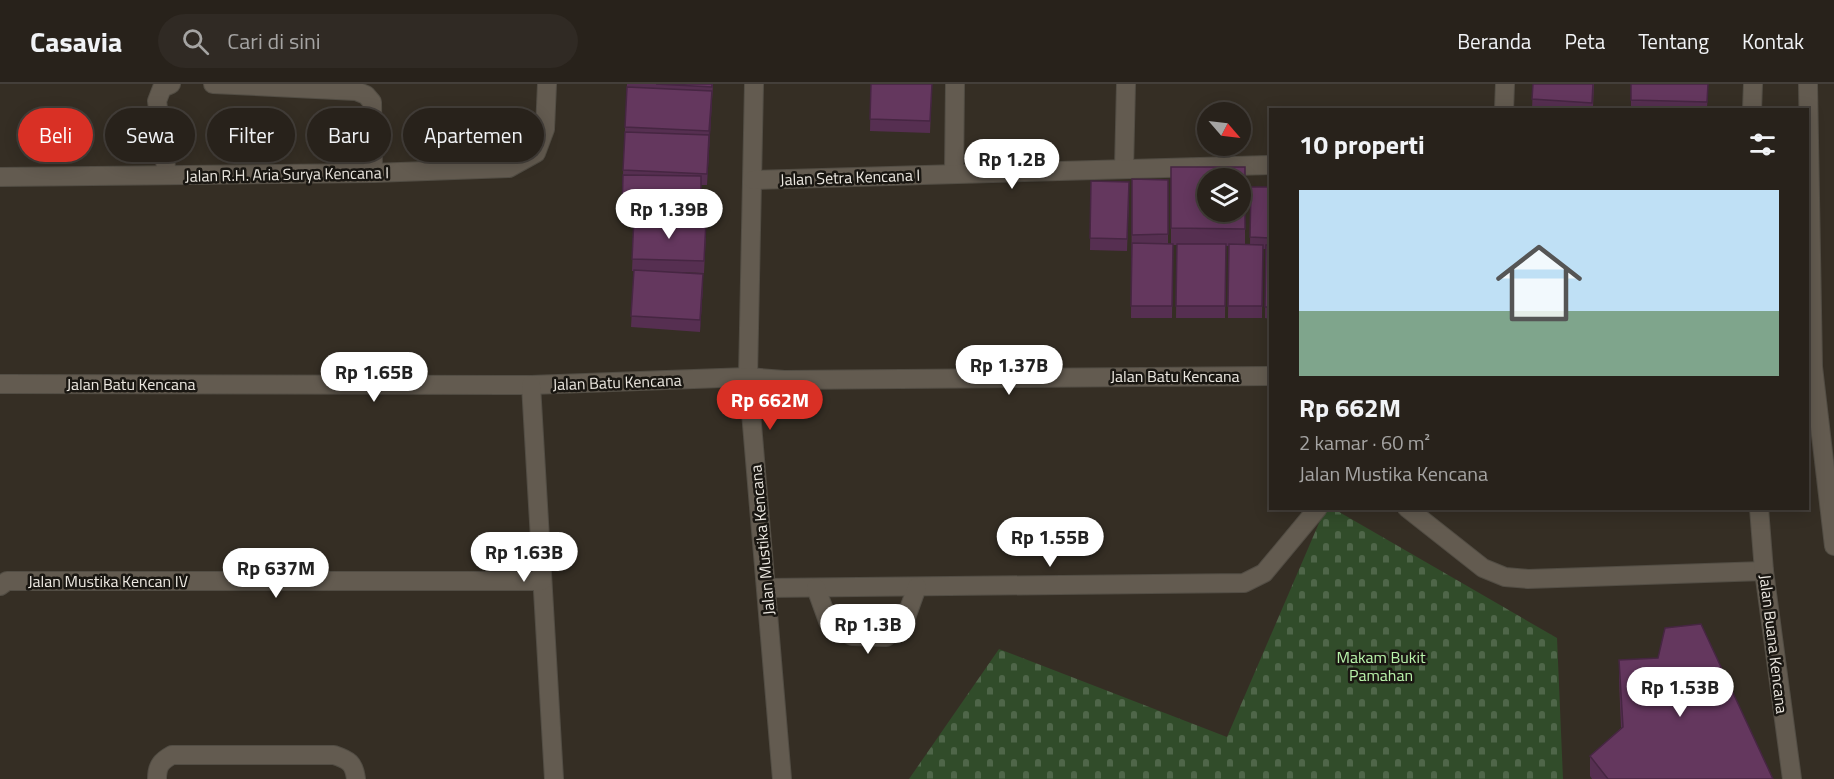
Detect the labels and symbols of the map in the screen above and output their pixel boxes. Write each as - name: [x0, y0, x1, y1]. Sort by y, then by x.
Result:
- north arrow: [1197, 102, 1251, 156]
- pin: Rp 1.2B: [957, 139, 1067, 190]
- street label: Jalan R.H. Aria Surya Kencana I: [185, 160, 389, 188]
- street label: Jalan Setra Kencana I: [779, 163, 921, 191]
- pin: Rp 1.39B: [607, 189, 731, 240]
- pin: Rp 1.37B: [947, 345, 1071, 396]
- pin: Rp 1.65B: [312, 352, 436, 403]
- street label: Jalan Batu Kencana: [1110, 364, 1240, 388]
- street label: Jalan Batu Kencana: [552, 368, 682, 396]
- street label: Jalan Batu Kencana: [66, 372, 196, 396]
- pin: Rp 662M: [715, 380, 825, 431]
- street label: Jalan Mustika Kencana: [743, 464, 781, 616]
- pin: Rp 1.55B: [988, 517, 1112, 568]
- pin: Rp 1.63B: [462, 532, 586, 583]
- pin: Rp 637M: [221, 548, 331, 599]
- street label: Jalan Mustika Kencan IV: [28, 569, 188, 593]
- street label: Jalan Buana Kencana: [1754, 573, 1794, 715]
- pin: Rp 1.3B: [813, 604, 923, 655]
- park label: Makam Bukit Pamahan: [1336, 645, 1426, 687]
- pin: Rp 1.53B: [1618, 667, 1742, 718]

